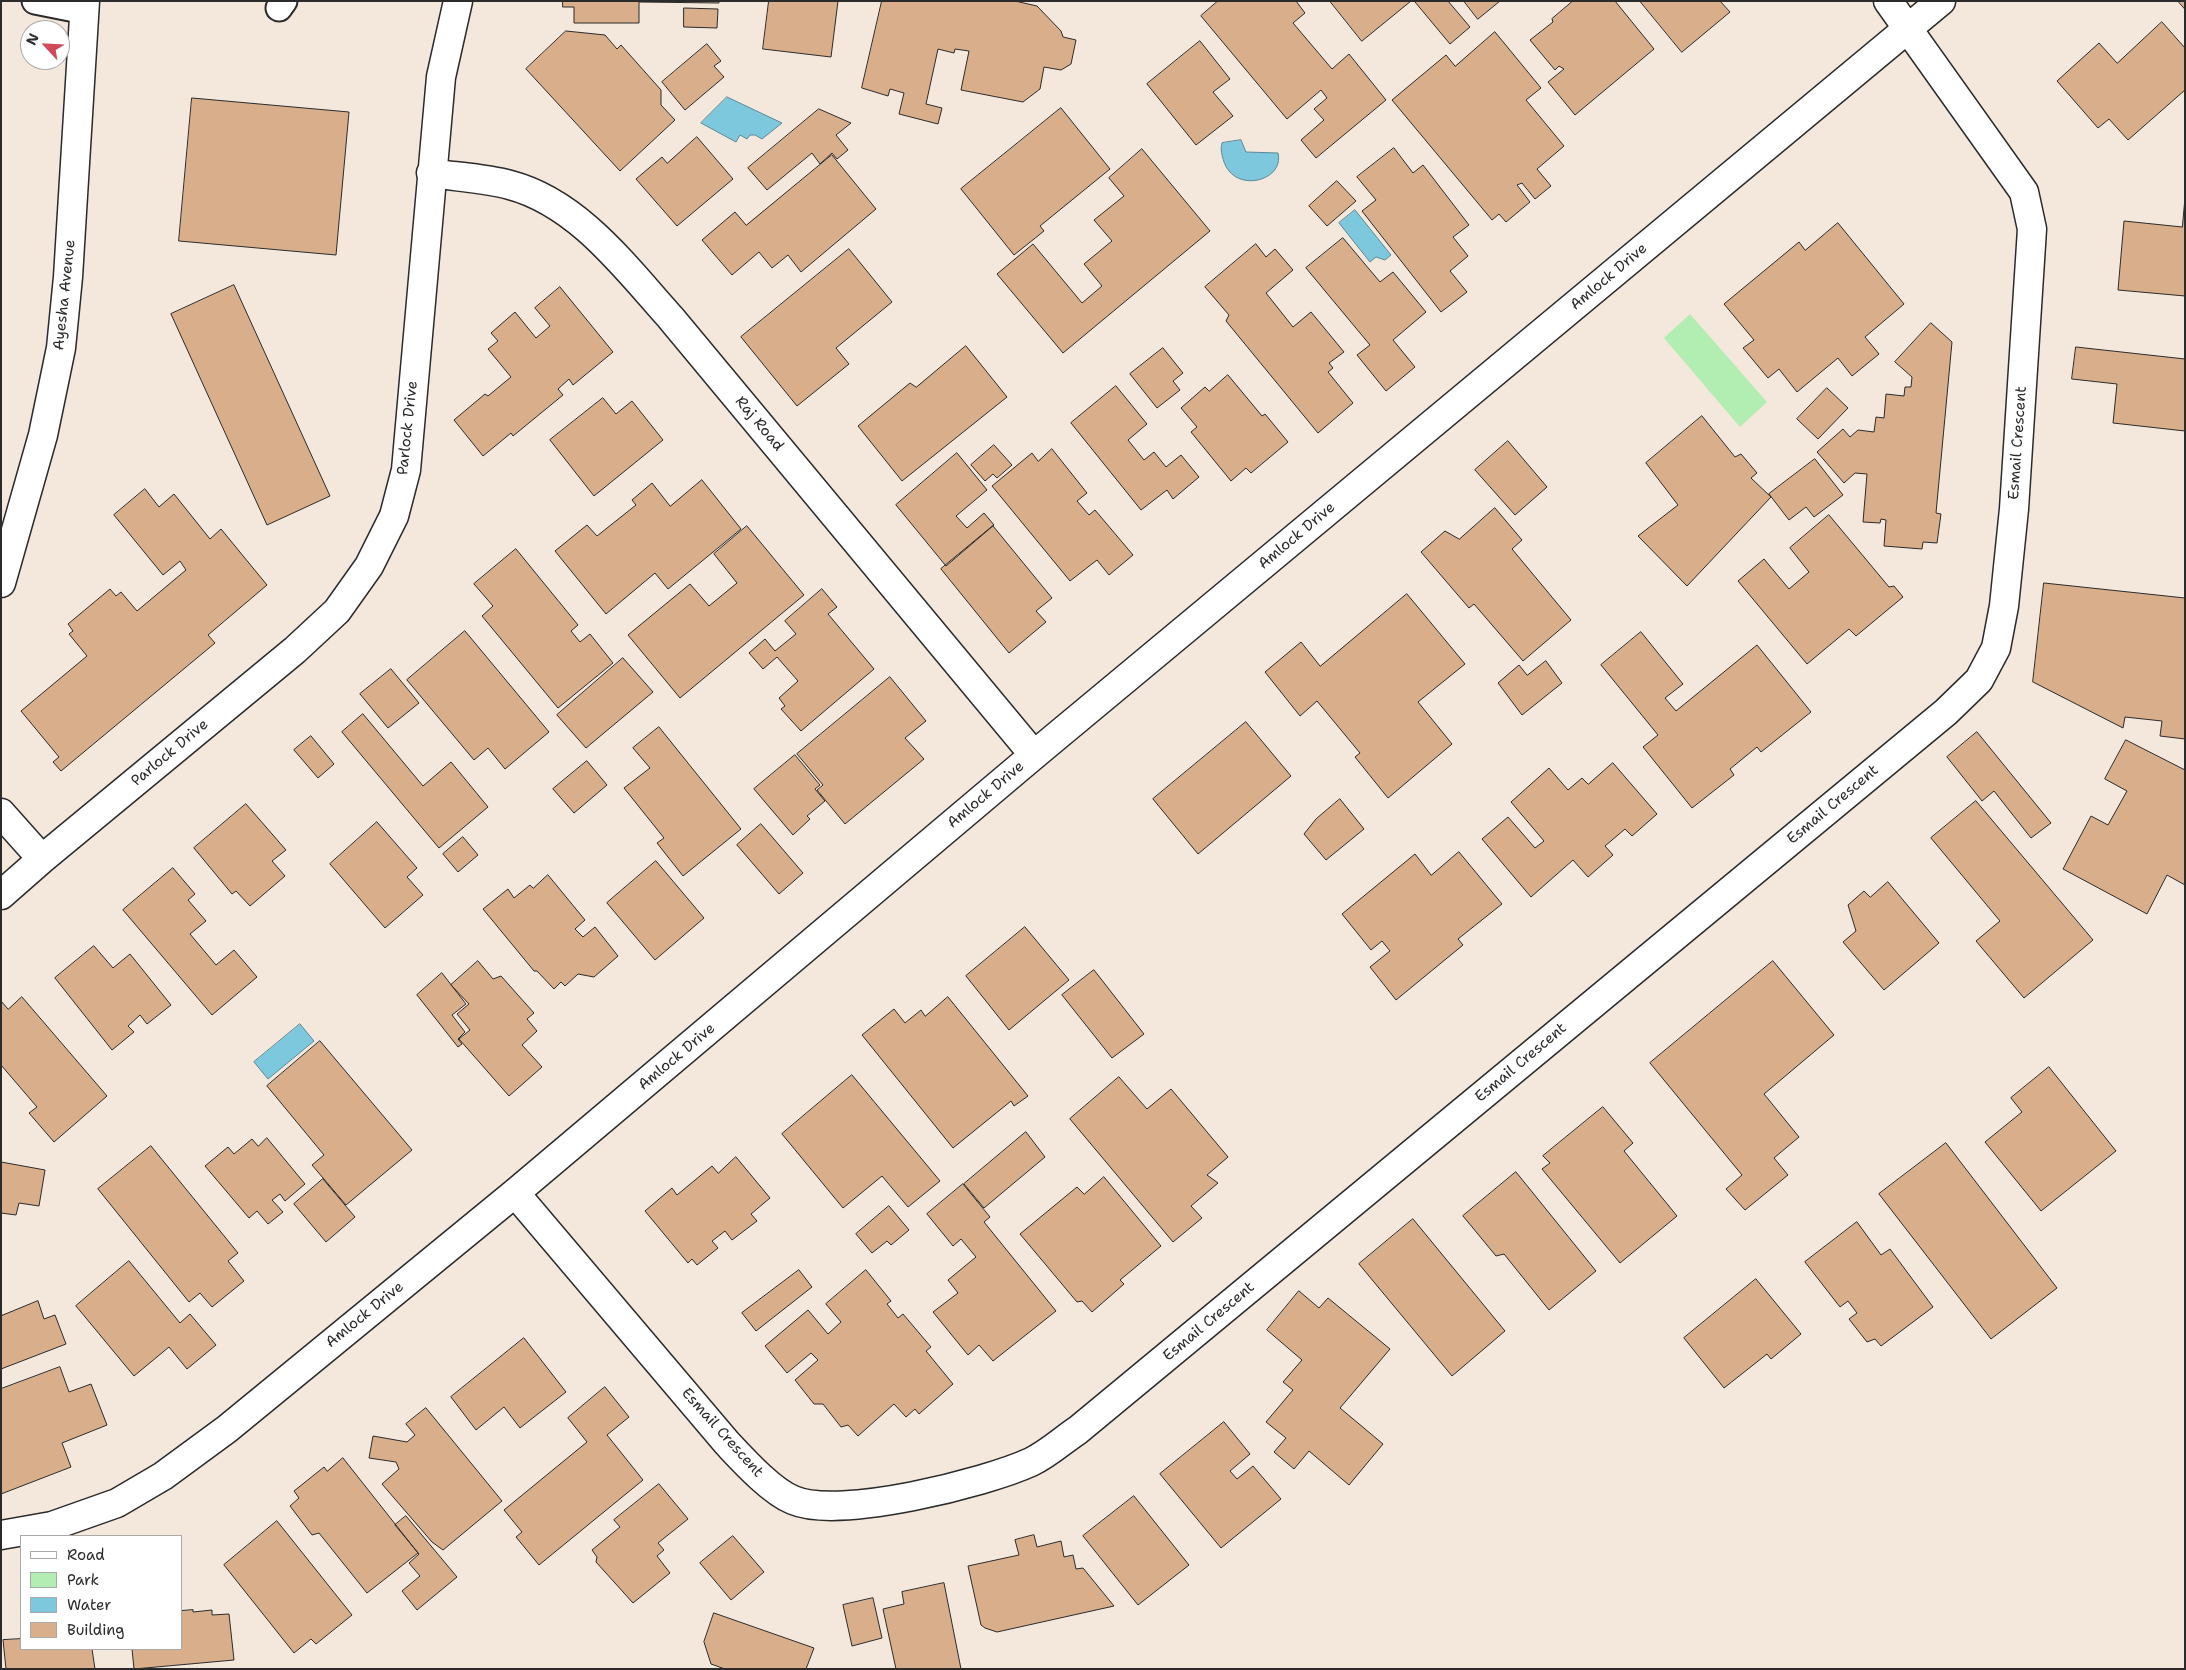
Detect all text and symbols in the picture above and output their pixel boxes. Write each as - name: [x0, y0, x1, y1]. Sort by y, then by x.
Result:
- north arrow: [20, 20, 70, 70]
- text: N: [22, 30, 43, 48]
- street label: Ayesha Avenue: [50, 239, 80, 351]
- street label: Amlock Drive: [1567, 240, 1651, 314]
- street label: Parlock Drive: [394, 380, 422, 476]
- street label: Esmail Crescent: [2005, 386, 2031, 500]
- street label: Raj Road: [731, 393, 787, 455]
- street label: Amlock Drive: [1255, 499, 1339, 573]
- street label: Parlock Drive: [128, 716, 212, 790]
- street label: Amlock Drive: [944, 758, 1028, 832]
- street label: Esmail Crescent: [1784, 762, 1882, 848]
- street label: Amlock Drive: [635, 1020, 719, 1094]
- street label: Esmail Crescent: [1472, 1020, 1570, 1106]
- street label: Amlock Drive: [322, 1278, 408, 1352]
- street label: Esmail Crescent: [1160, 1279, 1258, 1365]
- street label: Esmail Crescent: [677, 1385, 767, 1481]
- legend: [20, 1535, 182, 1650]
- text: Road: [67, 1545, 105, 1565]
- text: Park: [67, 1570, 99, 1590]
- text: Water: [67, 1595, 111, 1615]
- text: Building: [67, 1620, 124, 1640]

